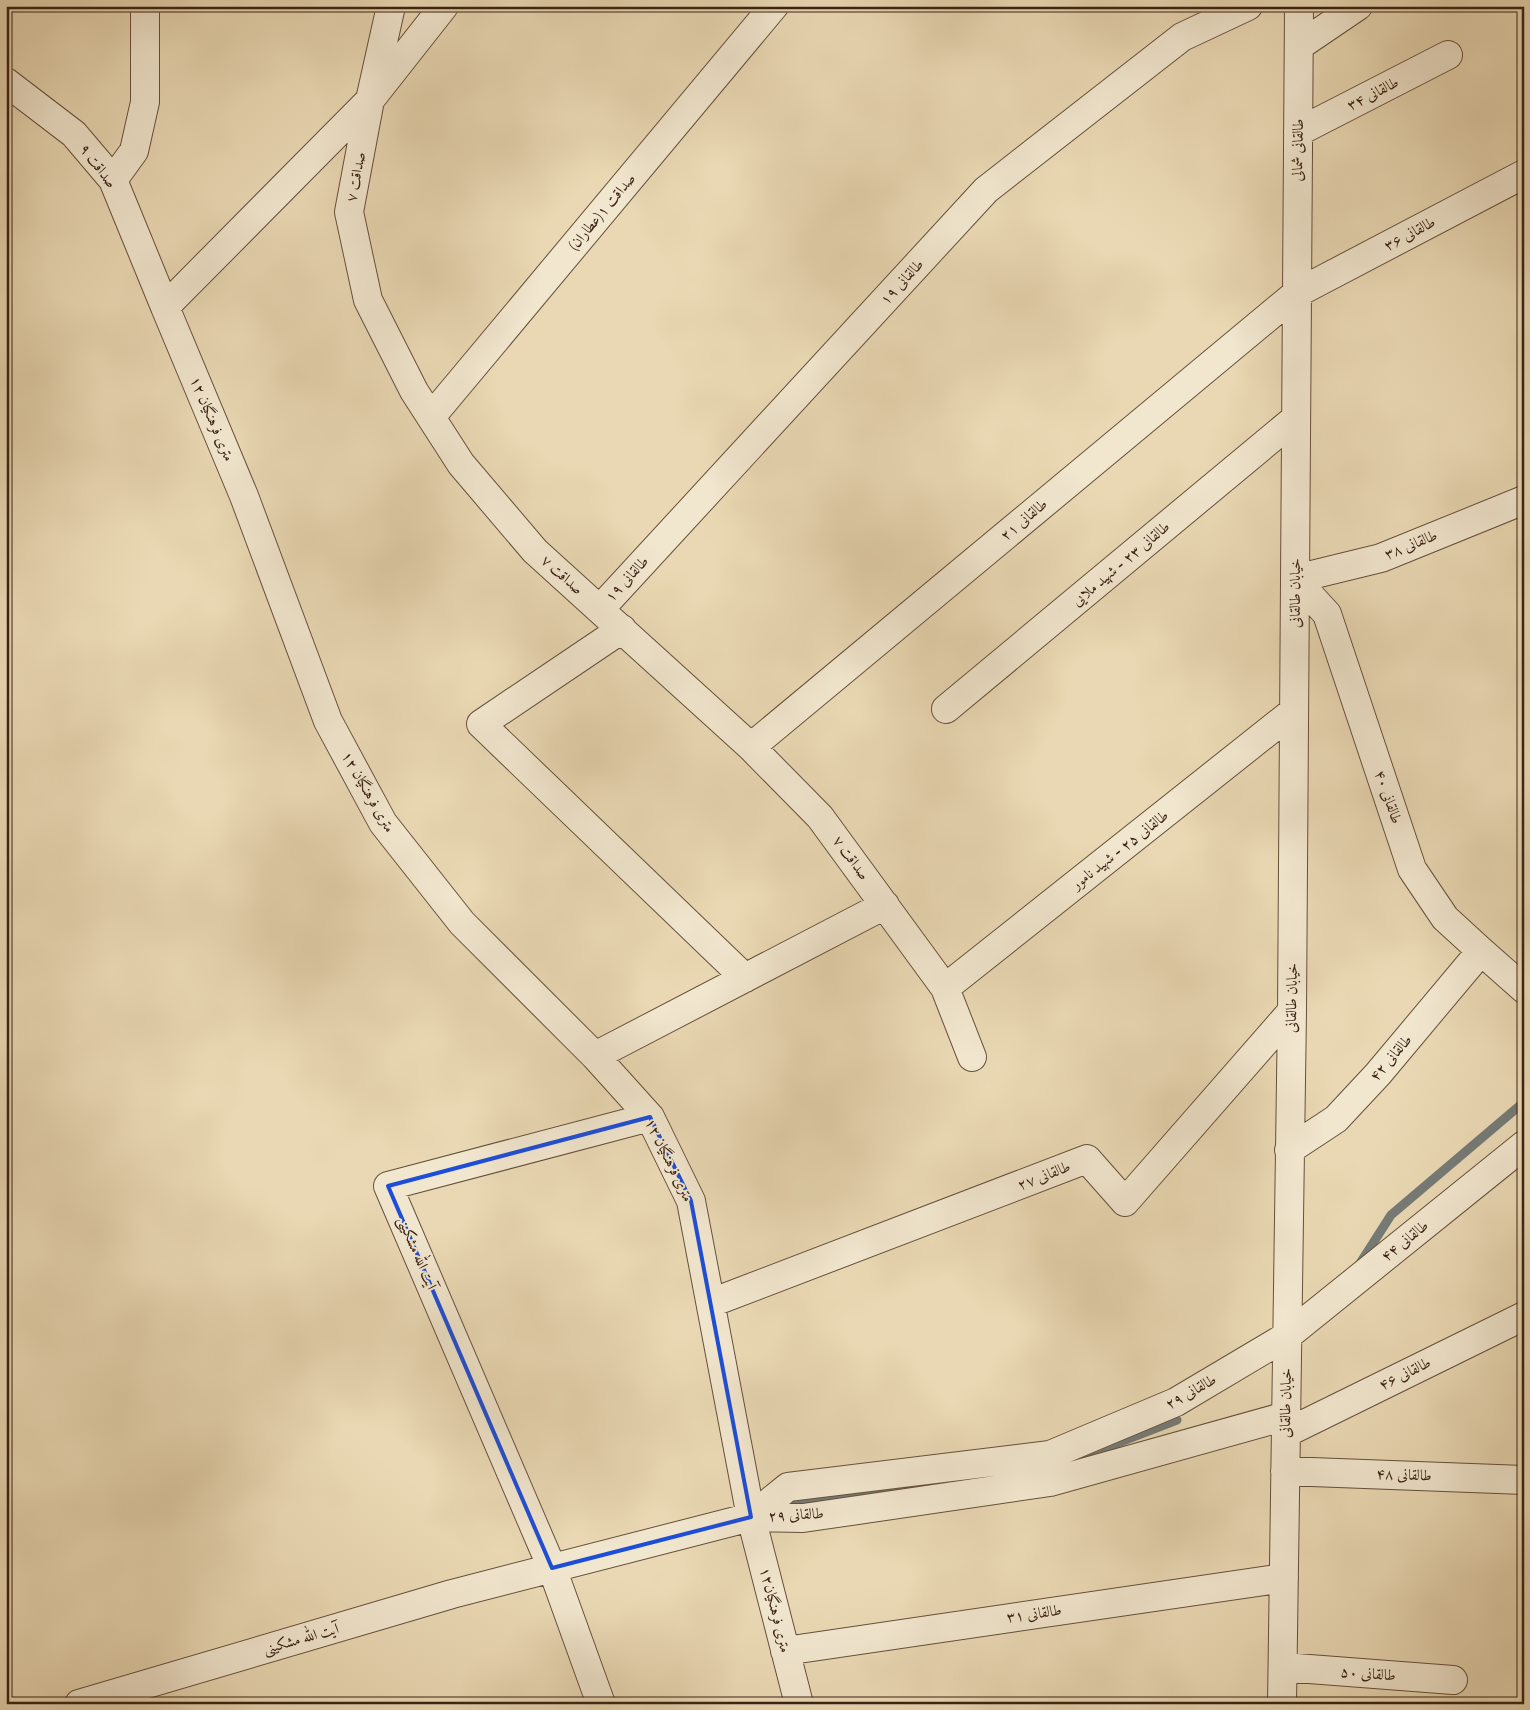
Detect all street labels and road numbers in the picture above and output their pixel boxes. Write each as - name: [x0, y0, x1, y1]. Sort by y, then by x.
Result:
- street label: طالقانی ۳۴: [1344, 73, 1402, 115]
- street label: طالقانی شمالی: [1288, 119, 1308, 181]
- street label: صداقت ۹: [75, 140, 121, 192]
- street label: صداقت ۷: [342, 150, 370, 204]
- street label: صداقت ۱(عطاران): [564, 170, 640, 254]
- street label: طالقانی ۳۶: [1381, 213, 1439, 255]
- street label: طالقانی ۱۹: [876, 255, 928, 309]
- street label: ۱۲ متری فرهنگیان: [186, 374, 238, 464]
- street label: طالقانی ۲۱: [997, 495, 1051, 545]
- street label: طالقانی ۲۳ - شهید ملایی: [1068, 517, 1174, 611]
- street label: طالقانی ۳۸: [1382, 526, 1440, 564]
- street label: صداقت ۷: [537, 551, 587, 599]
- street label: طالقانی ۱۹: [601, 552, 653, 606]
- street label: خیابان طالقانی: [1286, 558, 1305, 628]
- street label: ۱۲ متری فرهنگیان: [337, 748, 399, 836]
- street label: طالقانی ۴۰: [1370, 768, 1406, 826]
- street label: طالقانی ۲۵ - شهید نامور: [1066, 806, 1172, 895]
- street label: صداقت ۷: [828, 832, 874, 884]
- street label: خیابان طالقانی: [1282, 963, 1302, 1033]
- street label: طالقانی ۴۲: [1366, 1031, 1416, 1085]
- street label: ۱۲ متری فرهنگیان: [641, 1115, 697, 1205]
- street label: طالقانی ۲۷: [1015, 1157, 1073, 1195]
- street label: آیت الله مشکینی: [392, 1212, 444, 1295]
- street label: طالقانی ۴۴: [1377, 1216, 1433, 1266]
- street label: طالقانی ۴۶: [1376, 1353, 1434, 1395]
- street label: خیابان طالقانی: [1276, 1368, 1296, 1438]
- street label: طالقانی ۲۹: [1162, 1370, 1220, 1414]
- street label: طالقانی ۴۸: [1376, 1465, 1432, 1485]
- street label: طالقانی ۲۹: [768, 1504, 824, 1526]
- street label: ۱۲متری فرهنگیان: [755, 1565, 795, 1655]
- street label: طالقانی ۳۱: [1005, 1601, 1063, 1627]
- street label: آیت الله مشکینی: [260, 1616, 343, 1660]
- street label: طالقانی ۵۰: [1340, 1663, 1396, 1685]

